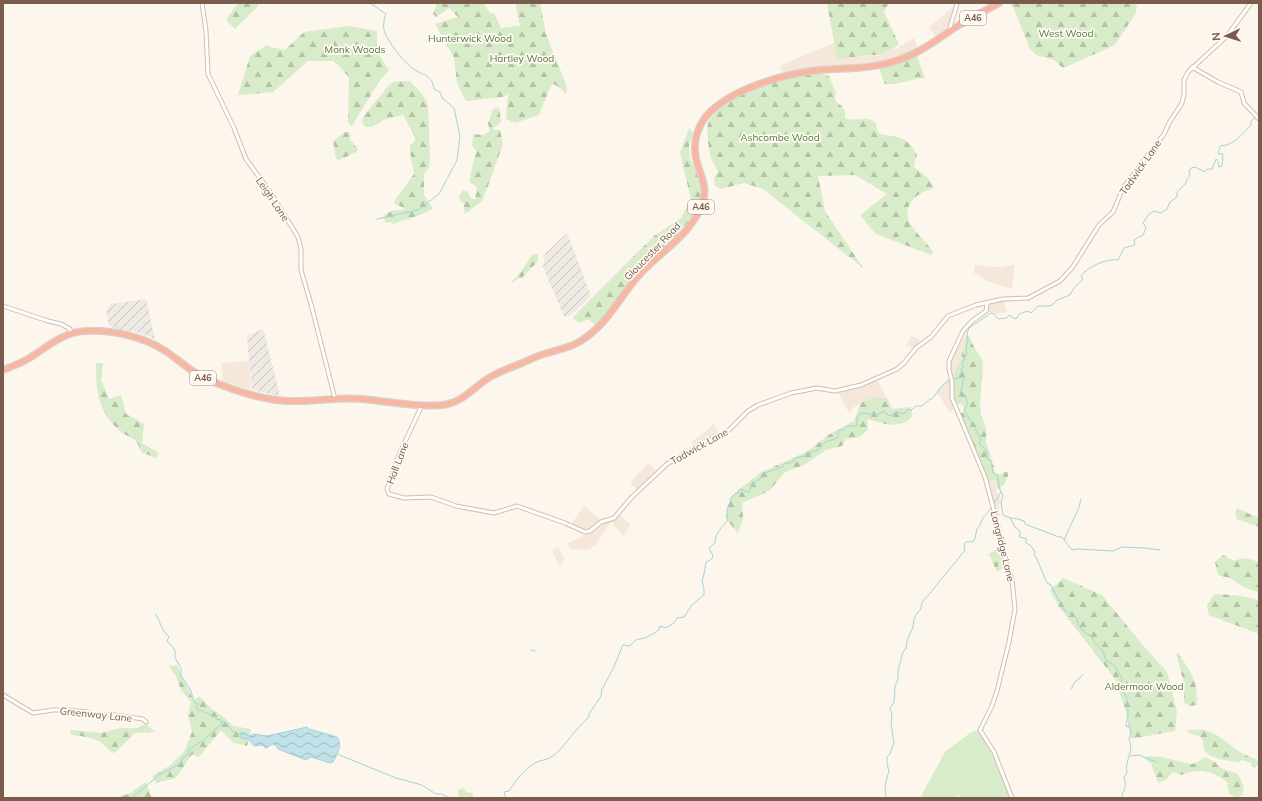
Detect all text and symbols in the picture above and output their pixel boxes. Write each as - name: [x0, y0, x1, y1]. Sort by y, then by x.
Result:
- road number: A46: [960, 11, 986, 25]
- north arrow: [1206, 16, 1246, 56]
- park label: West Wood: [1039, 27, 1093, 40]
- park label: Hunterwick Wood: [428, 32, 512, 45]
- text: N: [1209, 32, 1223, 41]
- park label: Monk Woods: [325, 43, 385, 56]
- park label: Hartley Wood: [490, 52, 554, 65]
- park label: Ashcombe Wood: [740, 131, 820, 144]
- street label: Tadwick Lane: [1117, 137, 1164, 197]
- street label: Leigh Lane: [253, 175, 292, 224]
- road number: A46: [688, 200, 714, 214]
- street label: Gloucester Road: [621, 219, 683, 283]
- road number: A46: [190, 371, 216, 385]
- street label: Tadwick Lane: [668, 425, 730, 468]
- street label: Hall Lane: [384, 440, 411, 486]
- street label: Langridge Lane: [987, 510, 1018, 583]
- park label: Aldermoor Wood: [1104, 680, 1184, 693]
- street label: Greenway Lane: [59, 704, 133, 725]

